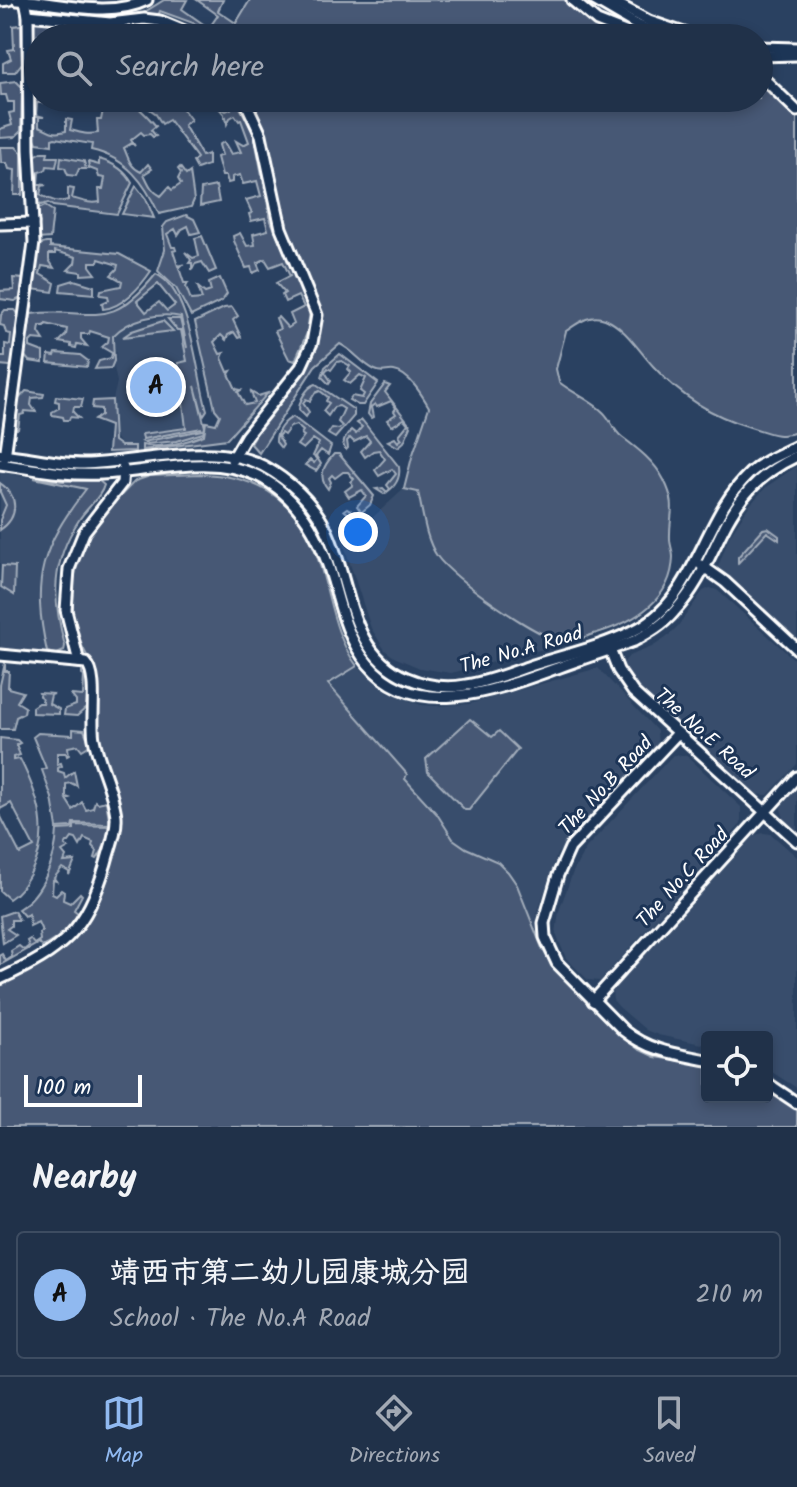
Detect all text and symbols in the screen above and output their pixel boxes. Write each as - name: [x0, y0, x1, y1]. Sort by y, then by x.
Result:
- search box: [24, 24, 773, 112]
- text: Search here: [116, 44, 264, 92]
- icon: search: [52, 46, 96, 90]
- pin: A: [130, 357, 182, 417]
- your location: [338, 512, 378, 552]
- street label: The No.A Road: [457, 618, 588, 684]
- street label: The No.E Road: [646, 681, 762, 789]
- street label: The No.B Road: [552, 728, 662, 844]
- street label: The No.C Road: [629, 820, 738, 936]
- map controls: [701, 1031, 773, 1103]
- button: locate: [701, 1031, 773, 1103]
- scale bar: [24, 1071, 142, 1107]
- text: 100 m: [36, 1071, 91, 1106]
- text: Nearby: [32, 1152, 137, 1206]
- text: 靖西市第二幼儿园康城分园: [110, 1250, 470, 1298]
- text: A: [52, 1274, 68, 1316]
- text: 210 m: [696, 1274, 763, 1316]
- text: School · The No.A Road: [110, 1298, 370, 1340]
- tab: Map: [102, 1391, 146, 1474]
- tab: Directions: [349, 1391, 440, 1474]
- tab: Saved: [643, 1391, 695, 1474]

